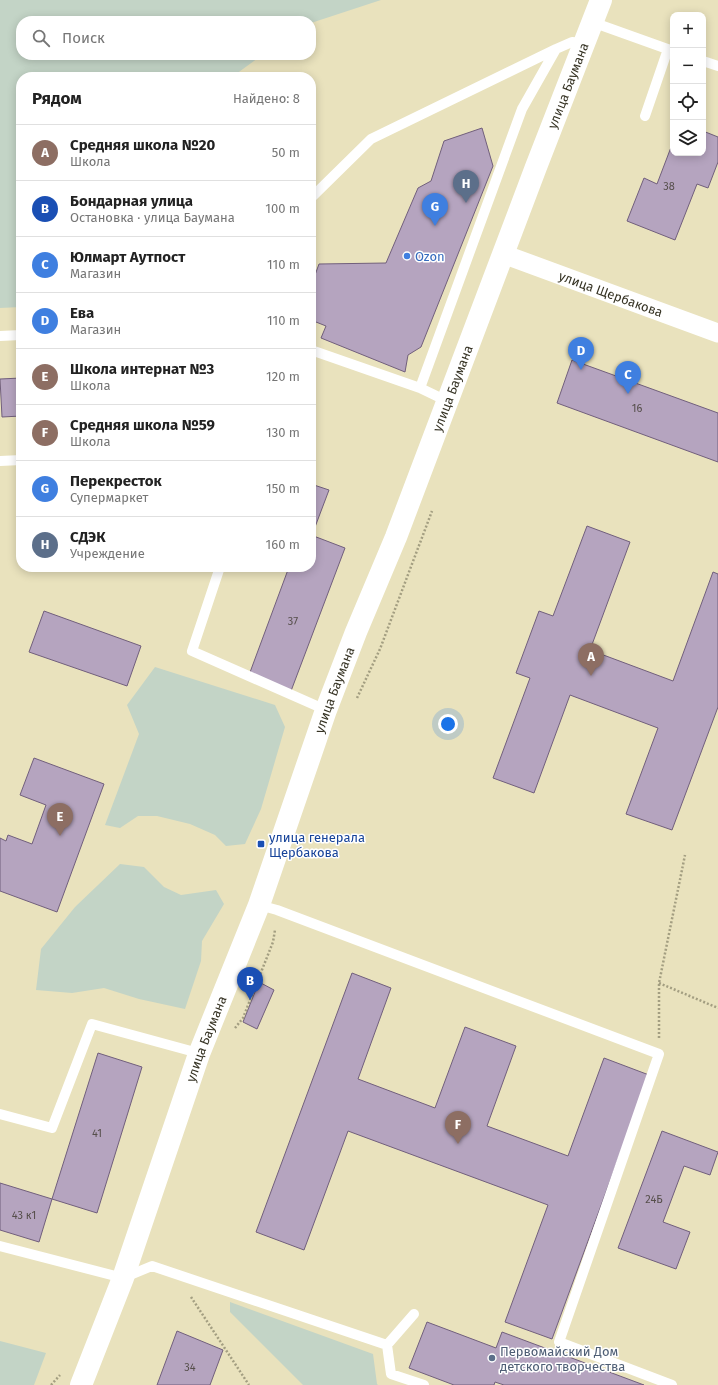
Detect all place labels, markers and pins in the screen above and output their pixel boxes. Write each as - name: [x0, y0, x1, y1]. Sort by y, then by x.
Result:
- pin: H: [453, 170, 479, 203]
- pin: G: [422, 193, 448, 226]
- place label: Ozon: [415, 249, 445, 264]
- marker: Ozon: [402, 251, 412, 261]
- pin: D: [568, 337, 594, 370]
- pin: C: [615, 361, 641, 394]
- pin: A: [578, 643, 604, 676]
- pin: E: [47, 803, 73, 836]
- place label: улица генерала Щербакова: [269, 830, 365, 860]
- marker: улица генерала Щербакова: [256, 839, 266, 849]
- pin: B: [237, 967, 263, 1000]
- pin: F: [445, 1111, 471, 1144]
- place label: Первомайский Дом детского творчества: [500, 1344, 625, 1374]
- marker: Первомайский Дом детского творчества: [487, 1353, 497, 1363]

